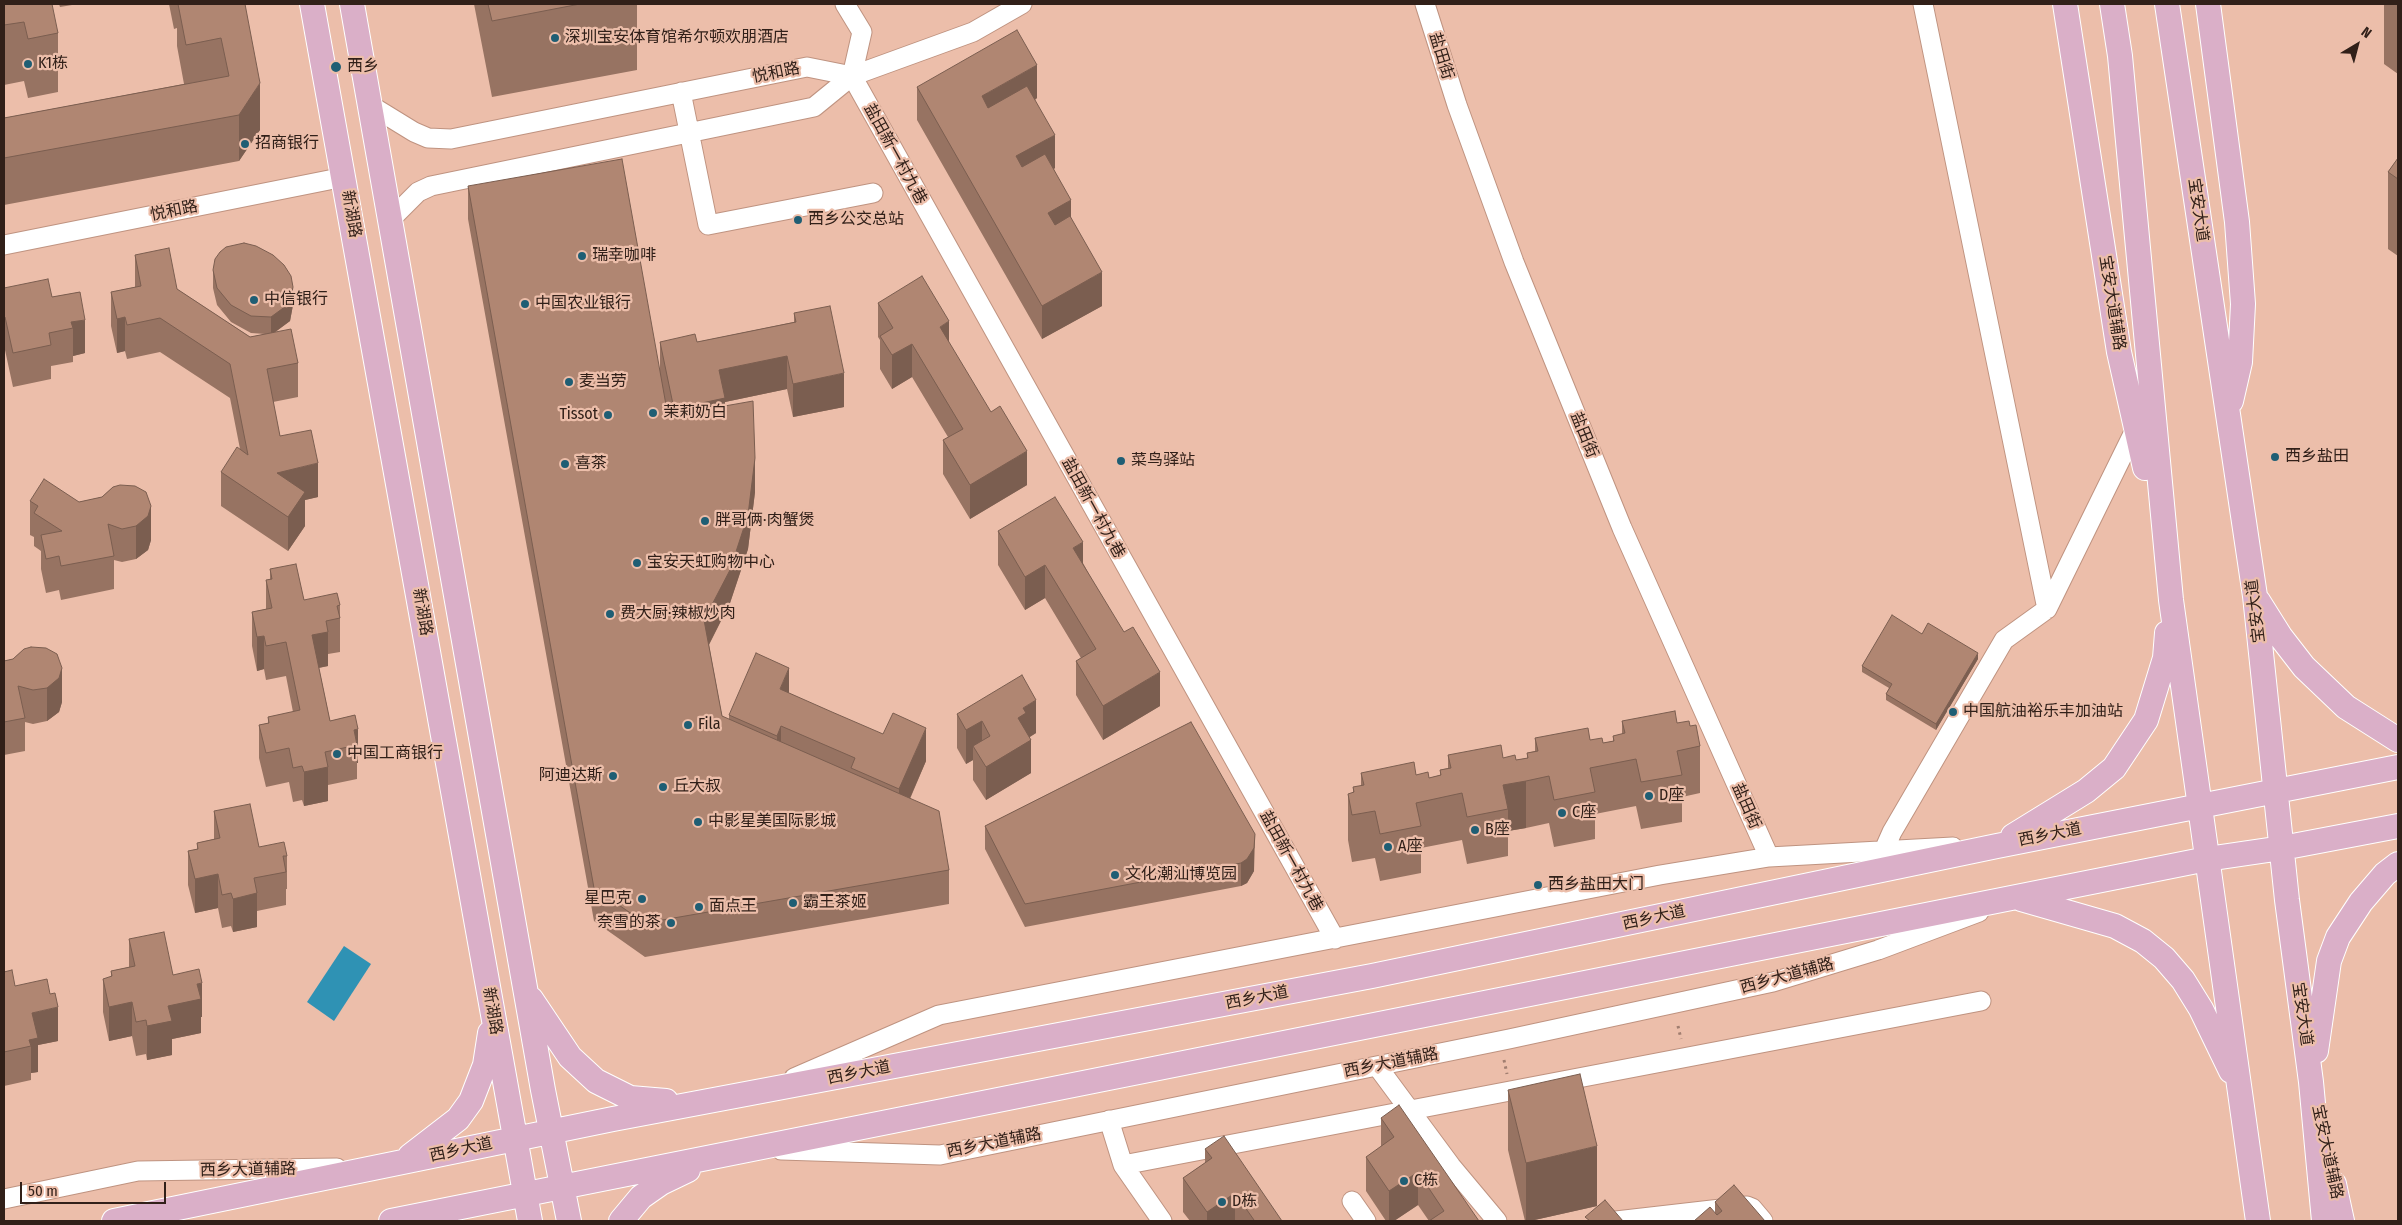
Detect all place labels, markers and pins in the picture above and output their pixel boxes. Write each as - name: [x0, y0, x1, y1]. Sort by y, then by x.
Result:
- place label: 深圳宝安体育馆希尔顿欢朋酒店: [565, 28, 789, 48]
- marker: 深圳宝安体育馆希尔顿欢朋酒店: [549, 32, 561, 44]
- place label: K1栋: [38, 54, 68, 74]
- place label: 西乡: [347, 57, 379, 77]
- marker: K1栋: [22, 58, 34, 70]
- marker: 西乡: [329, 60, 343, 74]
- place label: 招商银行: [255, 134, 319, 154]
- marker: 招商银行: [239, 138, 251, 150]
- place label: 西乡公交总站: [808, 210, 904, 230]
- marker: 西乡公交总站: [792, 214, 804, 226]
- place label: 瑞幸咖啡: [592, 246, 656, 266]
- marker: 瑞幸咖啡: [576, 250, 588, 262]
- place label: 中信银行: [264, 290, 328, 310]
- marker: 中信银行: [248, 294, 260, 306]
- place label: 中国农业银行: [535, 294, 631, 314]
- marker: 中国农业银行: [519, 298, 531, 310]
- place label: 麦当劳: [579, 372, 627, 392]
- marker: 麦当劳: [563, 376, 575, 388]
- place label: 茉莉奶白: [663, 403, 727, 423]
- place label: Tissot: [559, 405, 598, 425]
- marker: 茉莉奶白: [647, 407, 659, 419]
- marker: Tissot: [602, 409, 614, 421]
- place label: 西乡盐田: [2285, 447, 2349, 467]
- place label: 菜鸟驿站: [1131, 451, 1195, 471]
- marker: 西乡盐田: [2269, 451, 2281, 463]
- place label: 喜茶: [575, 454, 607, 474]
- marker: 菜鸟驿站: [1115, 455, 1127, 467]
- marker: 喜茶: [559, 458, 571, 470]
- place label: 胖哥俩·肉蟹煲: [715, 511, 814, 531]
- marker: 胖哥俩·肉蟹煲: [699, 515, 711, 527]
- place label: 宝安天虹购物中心: [647, 553, 775, 573]
- marker: 宝安天虹购物中心: [631, 557, 643, 569]
- place label: 费大厨·辣椒炒肉: [620, 604, 735, 624]
- marker: 费大厨·辣椒炒肉: [604, 608, 616, 620]
- place label: 中国航油裕乐丰加油站: [1963, 702, 2123, 722]
- marker: 中国航油裕乐丰加油站: [1947, 706, 1959, 718]
- place label: Fila: [698, 715, 721, 735]
- marker: Fila: [682, 719, 694, 731]
- place label: 中国工商银行: [347, 744, 443, 764]
- marker: 中国工商银行: [331, 748, 343, 760]
- place label: 阿迪达斯: [539, 766, 603, 786]
- marker: 阿迪达斯: [607, 770, 619, 782]
- place label: 丘大叔: [673, 777, 721, 797]
- marker: 丘大叔: [657, 781, 669, 793]
- place label: D座: [1659, 786, 1684, 806]
- marker: D座: [1643, 790, 1655, 802]
- place label: C座: [1572, 803, 1596, 823]
- marker: C座: [1556, 807, 1568, 819]
- place label: 中影星美国际影城: [708, 812, 836, 832]
- marker: 中影星美国际影城: [692, 816, 704, 828]
- place label: B座: [1485, 820, 1510, 840]
- marker: B座: [1469, 824, 1481, 836]
- place label: A座: [1398, 837, 1422, 857]
- marker: A座: [1382, 841, 1394, 853]
- place label: 文化潮汕博览园: [1125, 865, 1237, 885]
- marker: 文化潮汕博览园: [1109, 869, 1121, 881]
- place label: 西乡盐田大门: [1548, 875, 1644, 895]
- marker: 西乡盐田大门: [1532, 879, 1544, 891]
- place label: 星巴克: [584, 889, 632, 909]
- marker: 星巴克: [636, 893, 648, 905]
- place label: 霸王茶姬: [803, 893, 867, 913]
- place label: 面点王: [709, 897, 757, 917]
- marker: 霸王茶姬: [787, 897, 799, 909]
- marker: 面点王: [693, 901, 705, 913]
- place label: 奈雪的茶: [597, 913, 661, 933]
- marker: 奈雪的茶: [665, 917, 677, 929]
- place label: C栋: [1414, 1171, 1438, 1191]
- marker: C栋: [1398, 1175, 1410, 1187]
- place label: D栋: [1232, 1192, 1257, 1212]
- marker: D栋: [1216, 1196, 1228, 1208]

